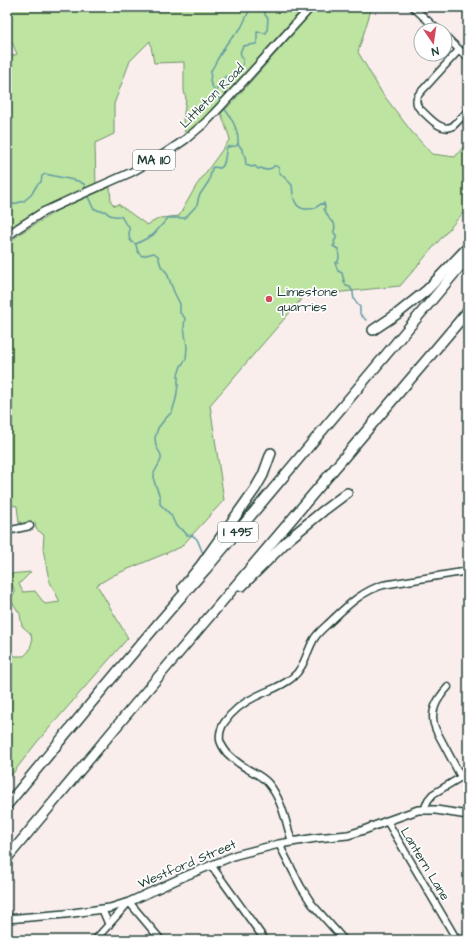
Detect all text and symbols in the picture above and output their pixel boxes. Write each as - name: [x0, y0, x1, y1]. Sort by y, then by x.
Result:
- north arrow: [413, 22, 453, 62]
- text: N: [430, 43, 440, 59]
- street label: Littleton Road: [176, 59, 249, 132]
- road number: MA 110: [133, 150, 175, 170]
- place label: Limestone quarries: [277, 283, 338, 316]
- marker: Limestone quarries: [264, 294, 274, 304]
- road number: I 495: [218, 522, 258, 542]
- street label: Lantern Lane: [396, 824, 454, 904]
- street label: Westford Street: [135, 835, 240, 893]

